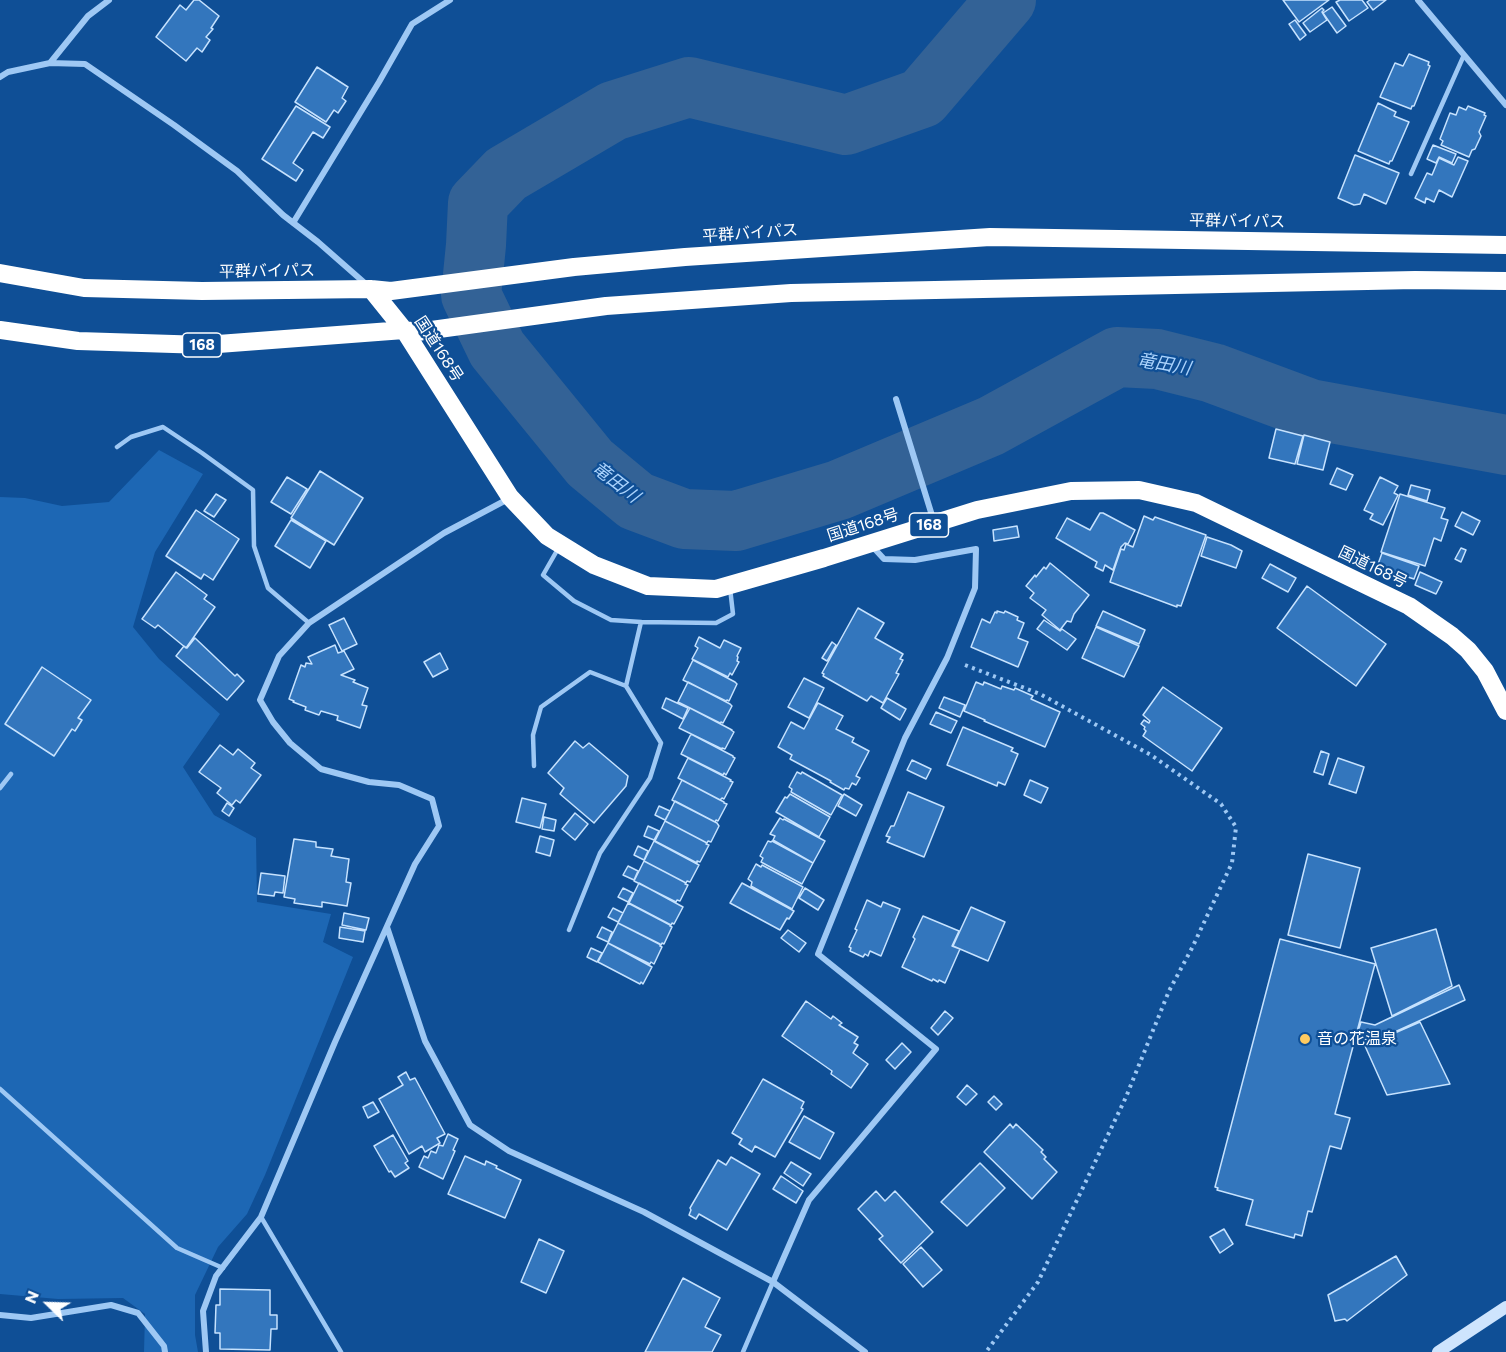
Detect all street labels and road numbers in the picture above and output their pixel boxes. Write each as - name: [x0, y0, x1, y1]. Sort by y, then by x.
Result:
- street label: 平群バイパス: [1189, 211, 1285, 231]
- street label: 平群バイパス: [701, 220, 799, 246]
- street label: 平群バイパス: [219, 261, 315, 281]
- street label: 国道168号: [411, 313, 467, 385]
- road number: 168: [182, 333, 222, 357]
- street label: 国道168号: [825, 504, 901, 546]
- road number: 168: [910, 513, 948, 537]
- street label: 国道168号: [1335, 542, 1411, 592]

